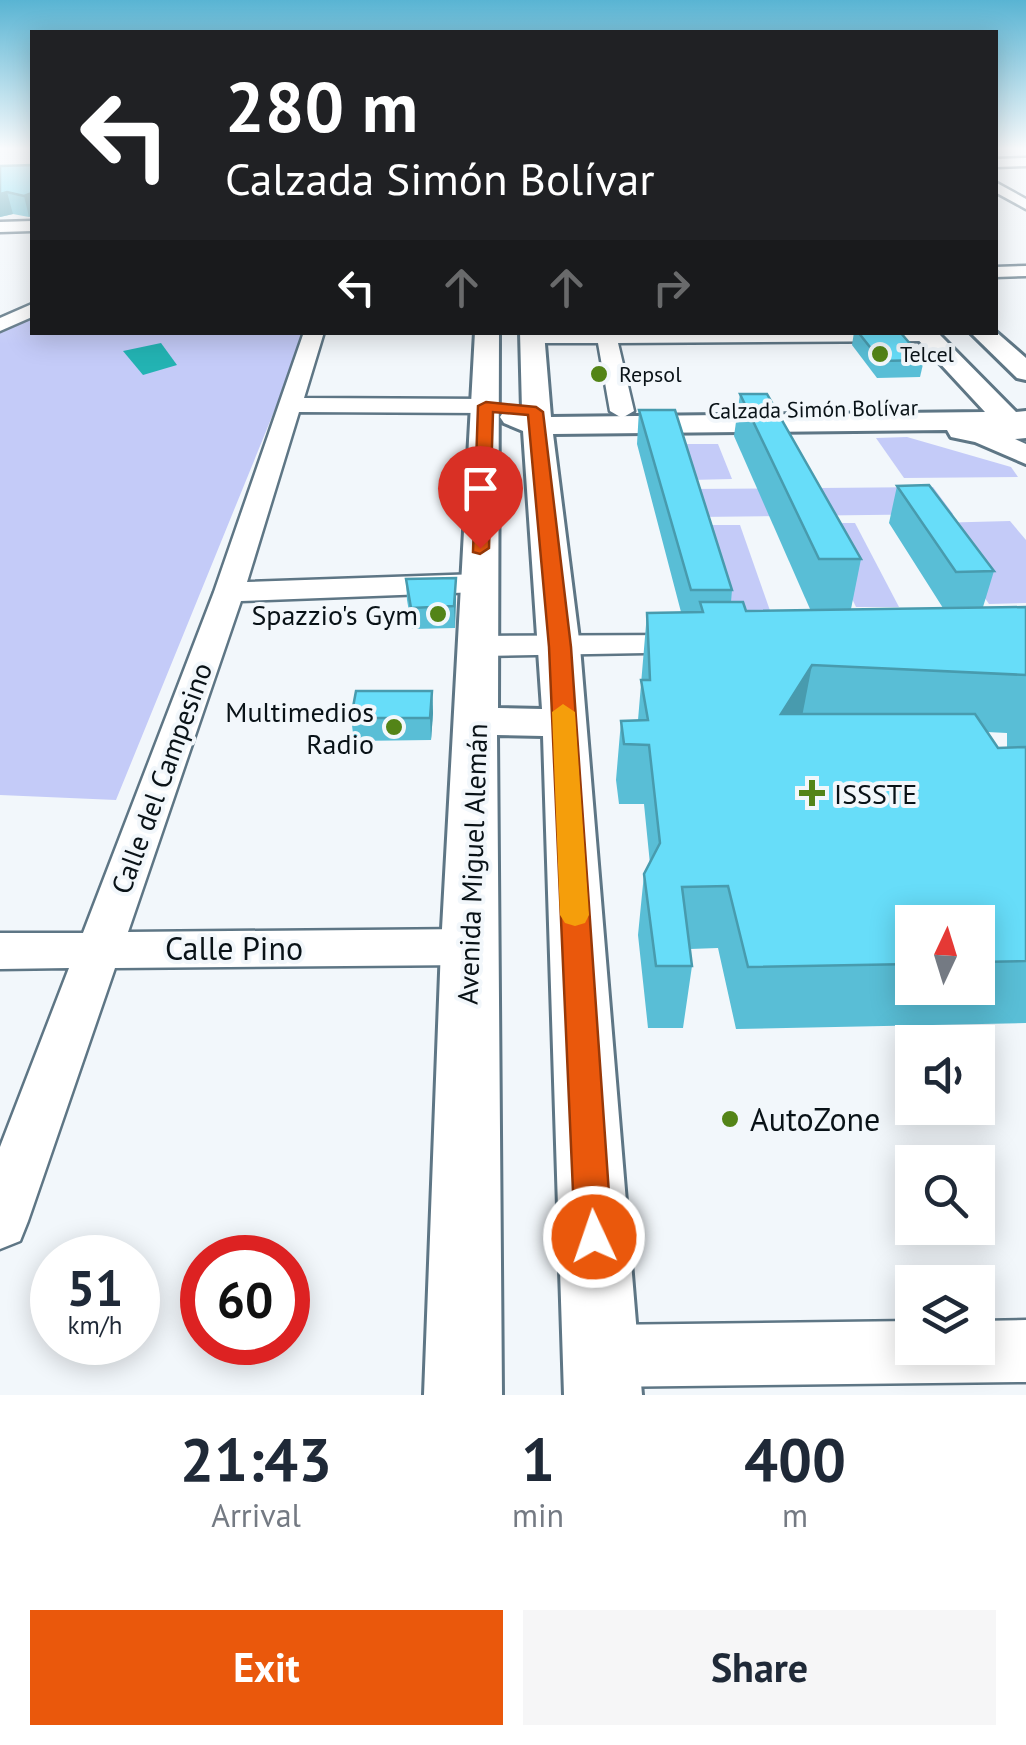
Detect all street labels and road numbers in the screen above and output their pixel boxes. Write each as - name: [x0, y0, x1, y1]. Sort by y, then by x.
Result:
- street label: Calzada Simón Bolívar: [708, 393, 919, 425]
- street label: Calle del Campesino: [102, 657, 220, 899]
- street label: Avenida Miguel Alemán: [449, 723, 495, 1005]
- street label: Calle Pino: [165, 927, 303, 969]

